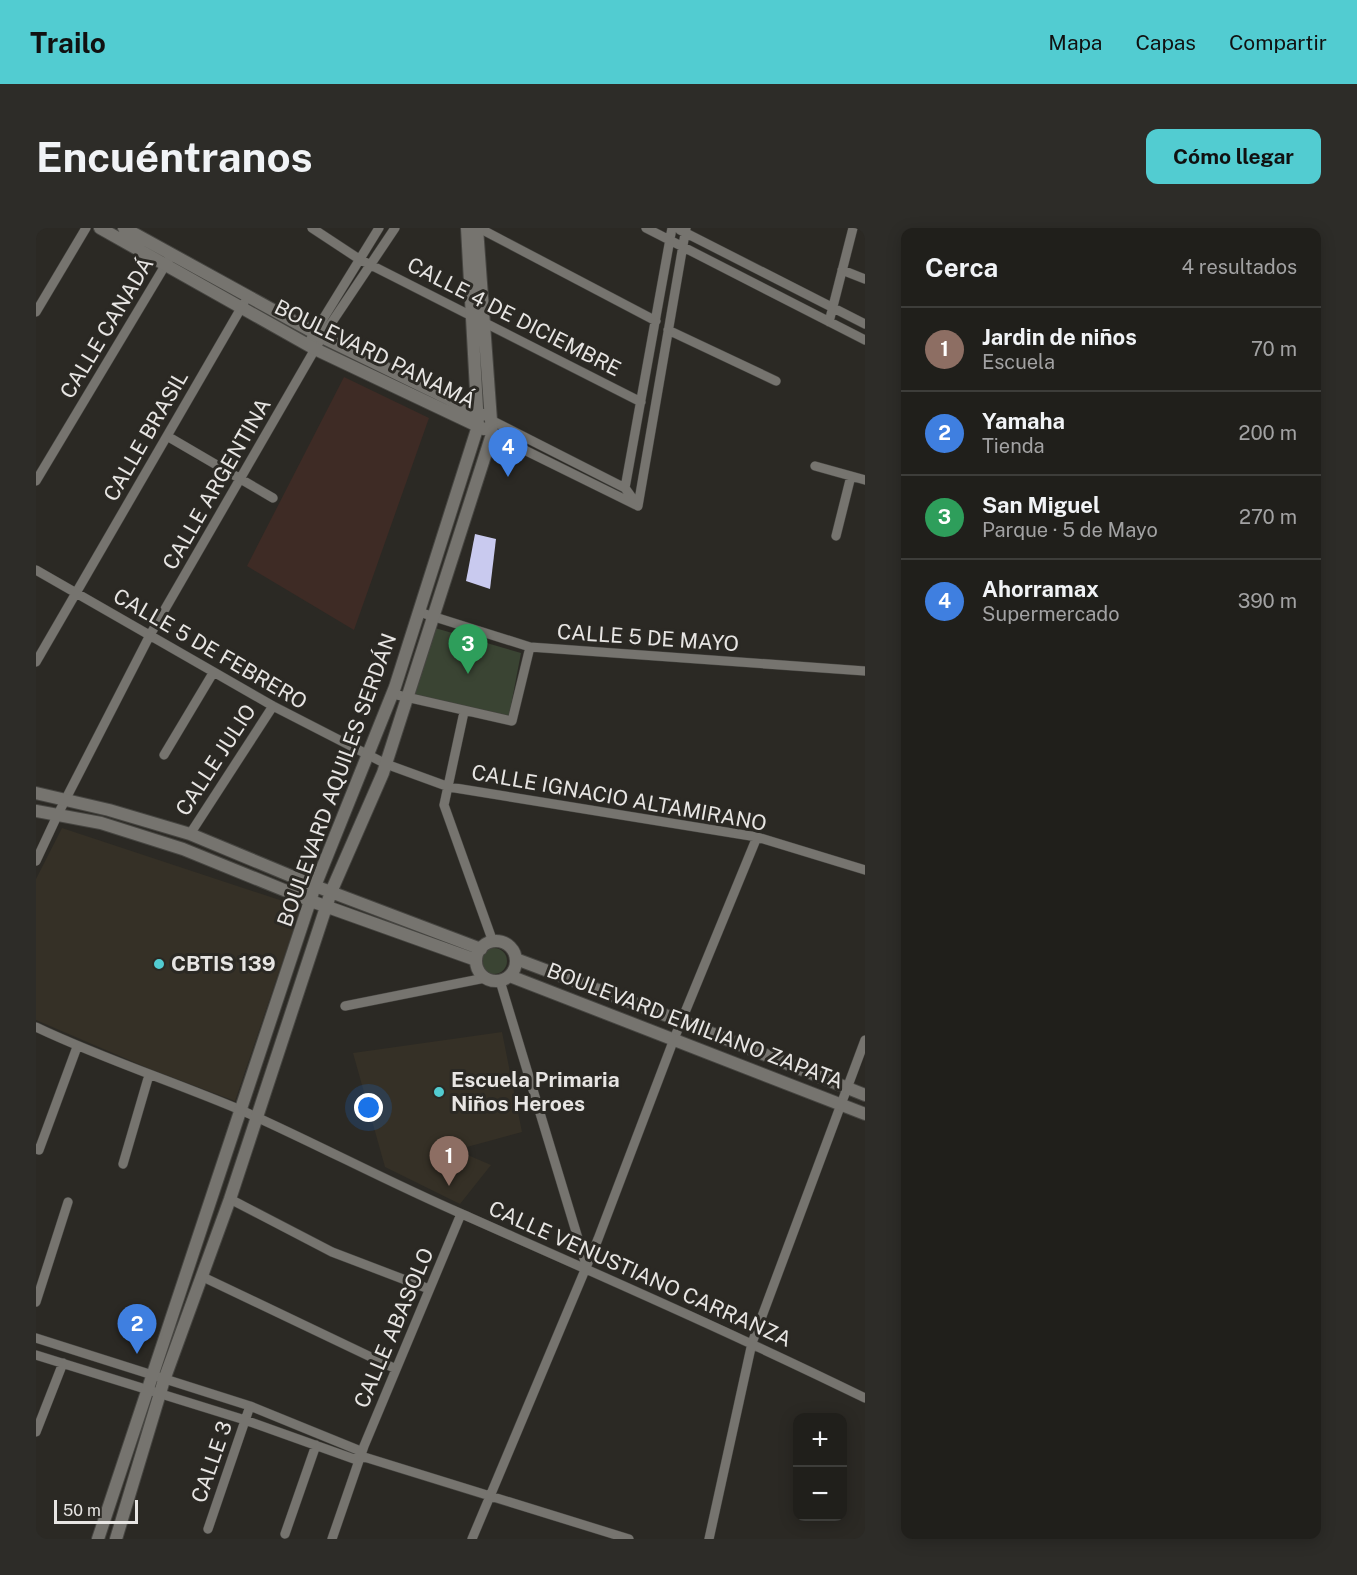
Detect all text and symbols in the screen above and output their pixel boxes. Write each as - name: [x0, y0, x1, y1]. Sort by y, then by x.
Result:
- text: Trailo: [30, 26, 106, 59]
- text: Mapa: [1048, 30, 1102, 55]
- text: Capas: [1135, 30, 1196, 55]
- text: Compartir: [1229, 30, 1327, 55]
- button: Cómo llegar: [1146, 129, 1321, 184]
- text: Encuéntranos: [36, 132, 313, 181]
- street label: CALLE 4 DE DICIEMBRE: [403, 252, 625, 381]
- text: Cerca: [925, 252, 998, 283]
- street label: CALLE CANADÁ: [55, 253, 159, 403]
- text: 4 resultados: [1181, 255, 1297, 279]
- street label: BOULEVARD PANAMÁ: [270, 294, 480, 413]
- text: Jardin de niños: [982, 324, 1137, 350]
- text: 1: [940, 337, 949, 361]
- text: 70 m: [1251, 337, 1297, 361]
- text: Escuela: [982, 350, 1055, 374]
- street label: CALLE BRASIL: [98, 366, 193, 506]
- street label: CALLE ARGENTINA: [157, 393, 276, 574]
- text: Yamaha: [982, 408, 1065, 434]
- text: 2: [938, 421, 951, 445]
- text: 200 m: [1239, 421, 1297, 445]
- pin: 4: [488, 428, 528, 477]
- text: Tienda: [982, 434, 1045, 458]
- text: San Miguel: [982, 492, 1100, 518]
- text: 3: [938, 505, 951, 529]
- text: 270 m: [1239, 505, 1297, 529]
- text: Parque · 5 de Mayo: [982, 518, 1158, 542]
- text: Ahorramax: [982, 576, 1099, 602]
- street label: CALLE 5 DE FEBRERO: [109, 583, 311, 714]
- text: 4: [938, 589, 951, 613]
- text: 390 m: [1238, 589, 1297, 613]
- text: Supermercado: [982, 602, 1120, 626]
- street label: CALLE 5 DE MAYO: [556, 619, 740, 656]
- pin: 3: [448, 624, 488, 674]
- street label: BOULEVARD AQUILES SERDÁN: [272, 630, 401, 930]
- street label: CALLE JULIO: [170, 699, 261, 820]
- street label: CALLE IGNACIO ALTAMIRANO: [470, 759, 769, 836]
- place label: CBTIS 139: [171, 951, 276, 976]
- marker: CBTIS 139: [152, 957, 166, 971]
- street label: BOULEVARD EMILIANO ZAPATA: [543, 957, 847, 1094]
- place label: Escuela Primaria Niños Heroes: [451, 1067, 620, 1116]
- marker: Escuela Primaria Niños Heroes: [432, 1085, 446, 1099]
- your location: [354, 1093, 383, 1122]
- pin: 1: [430, 1136, 468, 1186]
- street label: CALLE VENUSTIANO CARRANZA: [485, 1195, 796, 1352]
- street label: CALLE ABASOLO: [349, 1244, 439, 1412]
- pin: 2: [118, 1304, 156, 1354]
- map controls: [793, 1413, 847, 1521]
- button: +: [793, 1413, 847, 1467]
- street label: CALLE 3: [186, 1418, 237, 1506]
- button: −: [793, 1467, 847, 1521]
- scale bar: [54, 1497, 138, 1524]
- text: 50 m: [63, 1501, 101, 1520]

